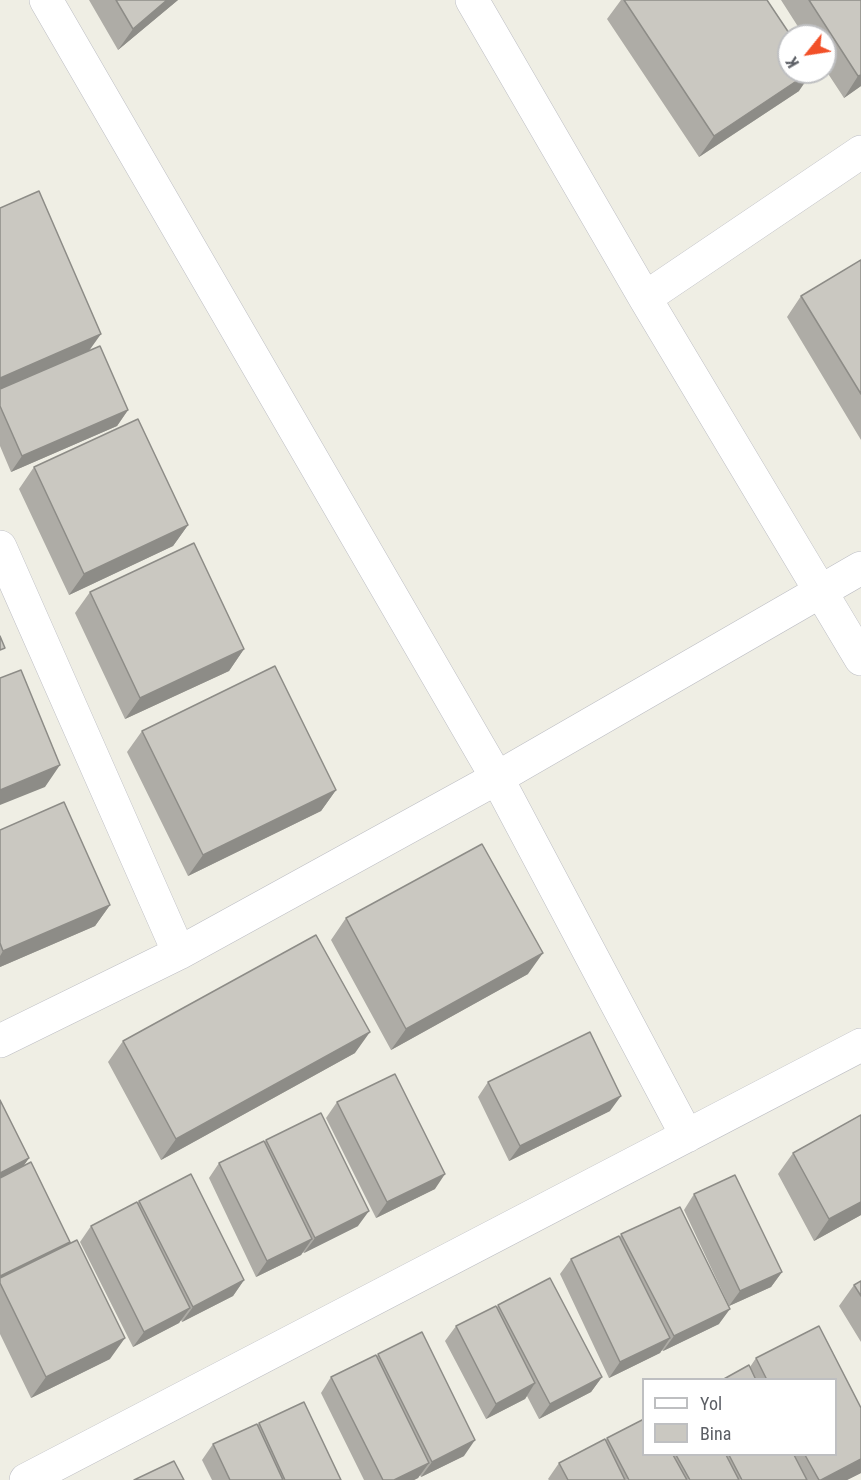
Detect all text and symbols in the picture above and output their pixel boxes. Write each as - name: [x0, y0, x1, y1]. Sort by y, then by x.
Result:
- north arrow: [777, 24, 837, 84]
- text: K: [782, 54, 803, 71]
- legend: [642, 1378, 837, 1456]
- text: Yol: [700, 1393, 722, 1414]
- text: Bina: [700, 1423, 731, 1444]

